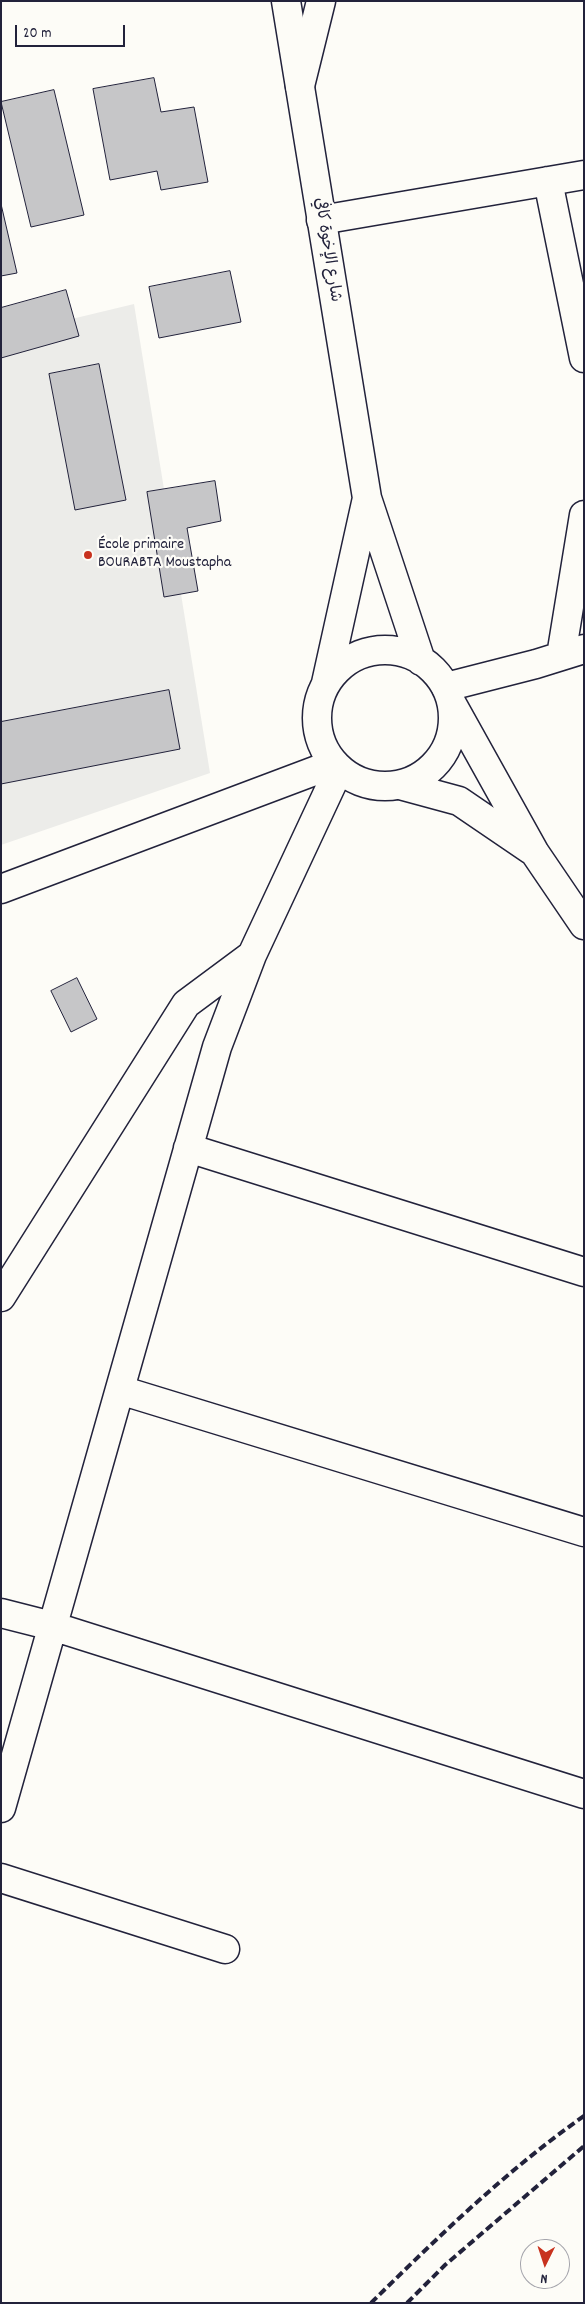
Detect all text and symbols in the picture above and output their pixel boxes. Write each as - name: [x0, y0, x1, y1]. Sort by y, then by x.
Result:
- scale bar: [18, 15, 128, 47]
- text: 20 m: [23, 23, 51, 45]
- street label: شارع الإخوة كافي: [308, 196, 344, 304]
- place label: École primaire BOURABTA Moustapha: [98, 536, 231, 574]
- marker: École primaire BOURABTA Moustapha: [82, 549, 94, 561]
- north arrow: [520, 2239, 570, 2289]
- text: N: [540, 2268, 548, 2288]

